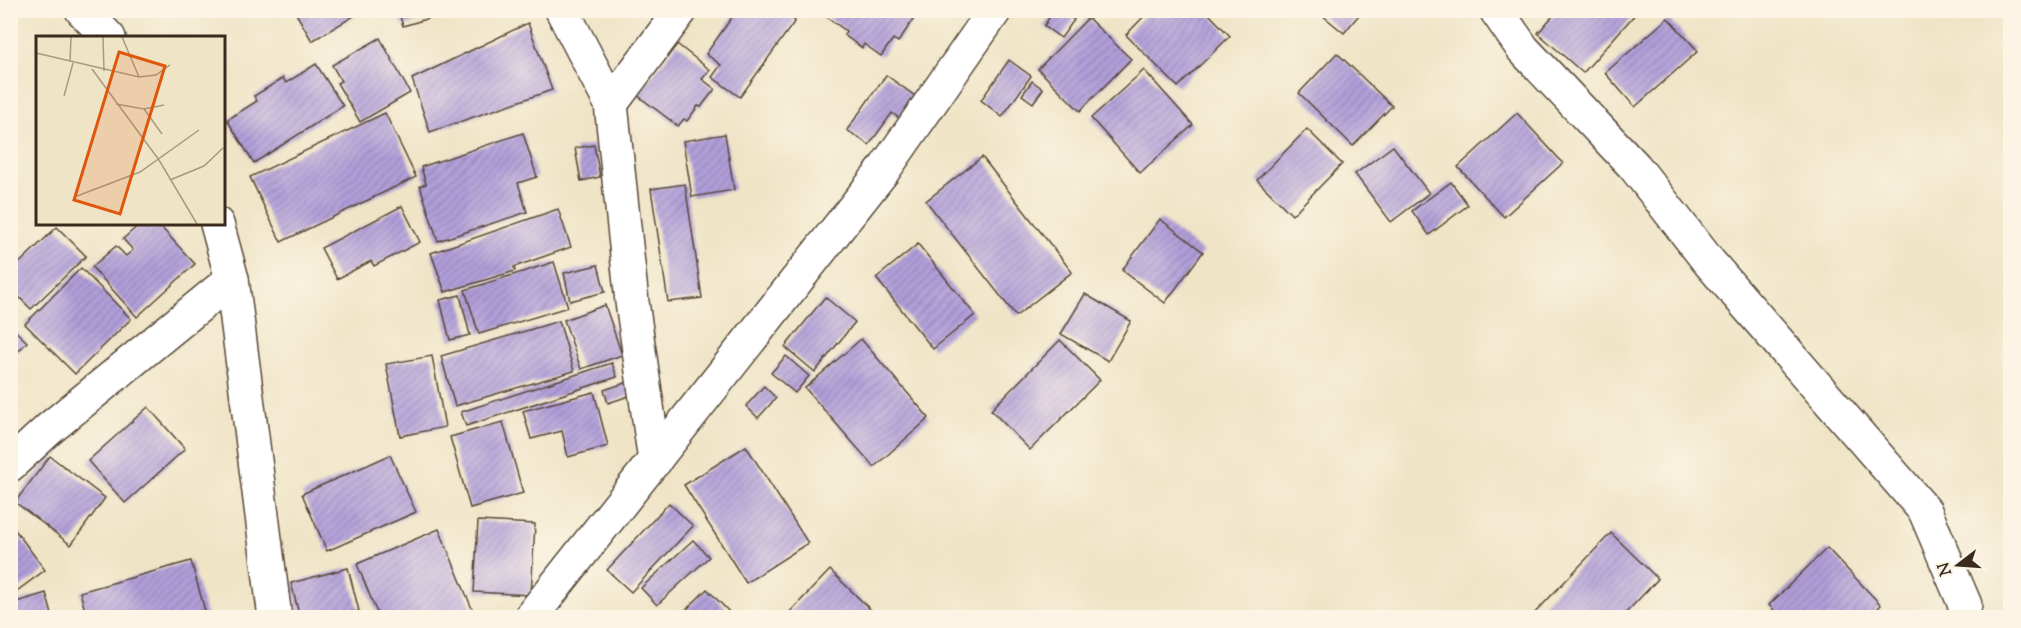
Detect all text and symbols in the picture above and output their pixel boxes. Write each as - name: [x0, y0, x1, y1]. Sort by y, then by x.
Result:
- inset map: [36, 36, 225, 225]
- north arrow: [1928, 535, 1988, 595]
- text: N: [1933, 559, 1959, 578]

